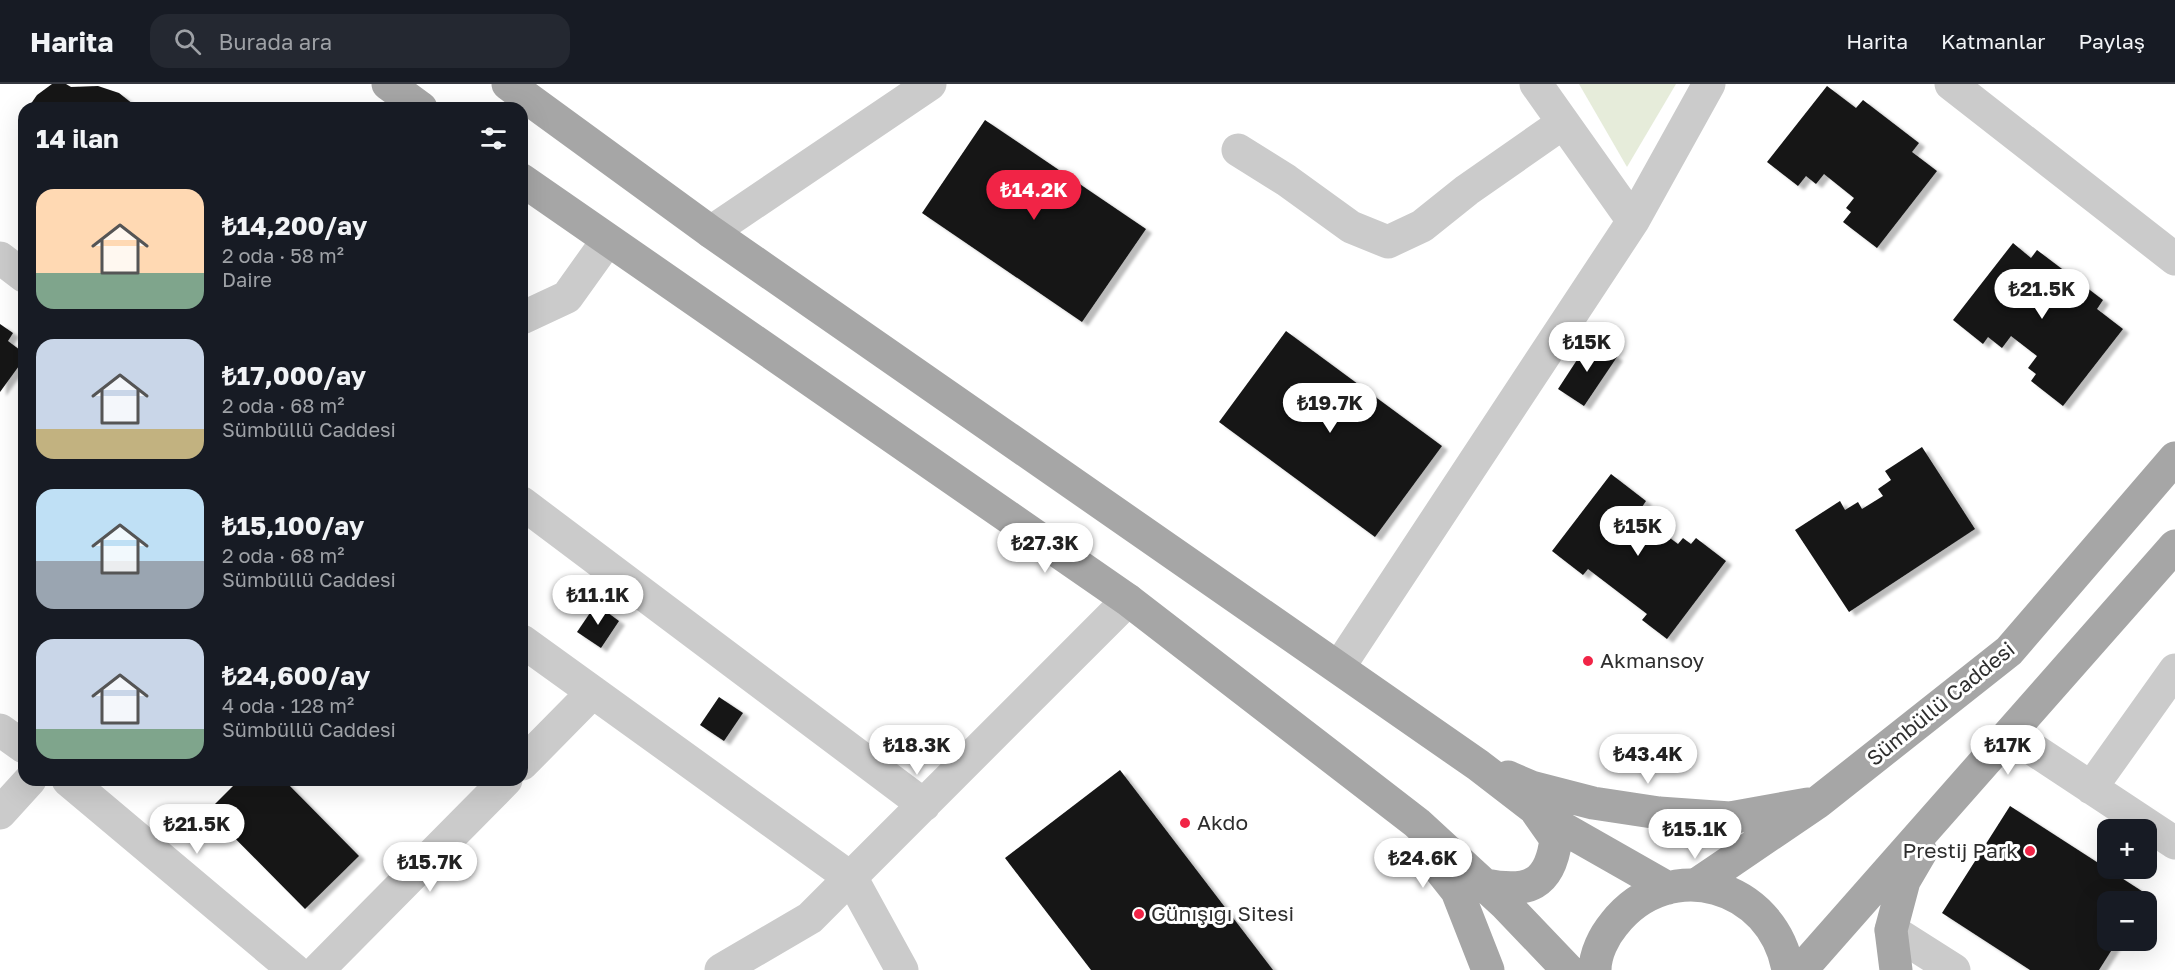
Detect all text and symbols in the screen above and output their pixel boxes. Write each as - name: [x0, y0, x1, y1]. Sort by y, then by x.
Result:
- search box: [150, 14, 570, 68]
- text: Harita: [30, 25, 114, 58]
- icon: search: [171, 25, 204, 58]
- text: Burada ara: [219, 28, 332, 55]
- text: Harita: [1846, 28, 1908, 54]
- text: Katmanlar: [1941, 28, 2046, 54]
- text: Paylaş: [2079, 28, 2145, 54]
- icon: filters: [477, 122, 510, 155]
- text: 14 ilan: [36, 123, 119, 154]
- pin: ₺14.2K: [985, 170, 1083, 221]
- text: ₺14.2K: [1000, 177, 1068, 201]
- text: ₺14,200/ay: [222, 210, 367, 241]
- icon: home: [84, 213, 156, 285]
- text: 2 oda · 58 m²: [222, 243, 344, 267]
- text: Daire: [222, 267, 272, 291]
- pin: ₺21.5K: [1993, 269, 2091, 320]
- text: ₺21.5K: [2008, 276, 2076, 300]
- pin: ₺15K: [1551, 322, 1623, 373]
- text: ₺15K: [1563, 329, 1611, 353]
- text: ₺17,000/ay: [222, 360, 366, 391]
- icon: home: [84, 363, 156, 435]
- pin: ₺19.7K: [1281, 383, 1379, 434]
- text: ₺19.7K: [1297, 390, 1363, 414]
- text: 2 oda · 68 m²: [222, 393, 344, 417]
- text: Sümbüllü Caddesi: [222, 417, 396, 441]
- pin: ₺15K: [1602, 506, 1674, 557]
- text: ₺15,100/ay: [222, 510, 364, 541]
- icon: home: [84, 513, 156, 585]
- text: ₺15K: [1614, 513, 1662, 537]
- pin: ₺27.3K: [996, 523, 1094, 574]
- text: ₺27.3K: [1011, 530, 1079, 554]
- text: 2 oda · 68 m²: [222, 543, 344, 567]
- text: Sümbüllü Caddesi: [222, 567, 396, 591]
- pin: ₺11.1K: [549, 575, 647, 626]
- text: ₺11.1K: [566, 582, 630, 606]
- street label: Sümbüllü Caddesi: [1861, 636, 2020, 771]
- place label: Akmansoy: [1600, 647, 1705, 673]
- marker: Akmansoy: [1581, 654, 1595, 668]
- text: ₺24,600/ay: [222, 660, 370, 691]
- icon: home: [84, 663, 156, 735]
- text: 4 oda · 128 m²: [222, 693, 354, 717]
- text: Sümbüllü Caddesi: [222, 717, 396, 741]
- pin: ₺18.3K: [868, 725, 966, 776]
- pin: ₺17K: [1972, 725, 2044, 776]
- text: ₺18.3K: [883, 732, 951, 756]
- text: ₺17K: [1984, 732, 2032, 756]
- pin: ₺43.4K: [1599, 734, 1697, 785]
- text: ₺43.4K: [1613, 741, 1683, 765]
- pin: ₺21.5K: [148, 804, 246, 855]
- place label: Akdo: [1197, 809, 1248, 835]
- pin: ₺15.1K: [1646, 809, 1744, 860]
- text: ₺21.5K: [163, 811, 231, 835]
- marker: Akdo: [1178, 816, 1192, 830]
- text: ₺15.1K: [1662, 816, 1728, 840]
- map controls: [2097, 819, 2157, 951]
- button: +: [2097, 819, 2157, 879]
- place label: Prestij Park: [1903, 837, 2018, 863]
- pin: ₺24.6K: [1374, 838, 1472, 889]
- pin: ₺15.7K: [381, 842, 479, 893]
- marker: Prestij Park: [2023, 844, 2037, 858]
- text: ₺24.6K: [1388, 845, 1458, 869]
- text: ₺15.7K: [397, 849, 463, 873]
- button: −: [2097, 891, 2157, 951]
- place label: Günışığı Sitesi: [1151, 900, 1294, 926]
- marker: Günışığı Sitesi: [1132, 907, 1146, 921]

